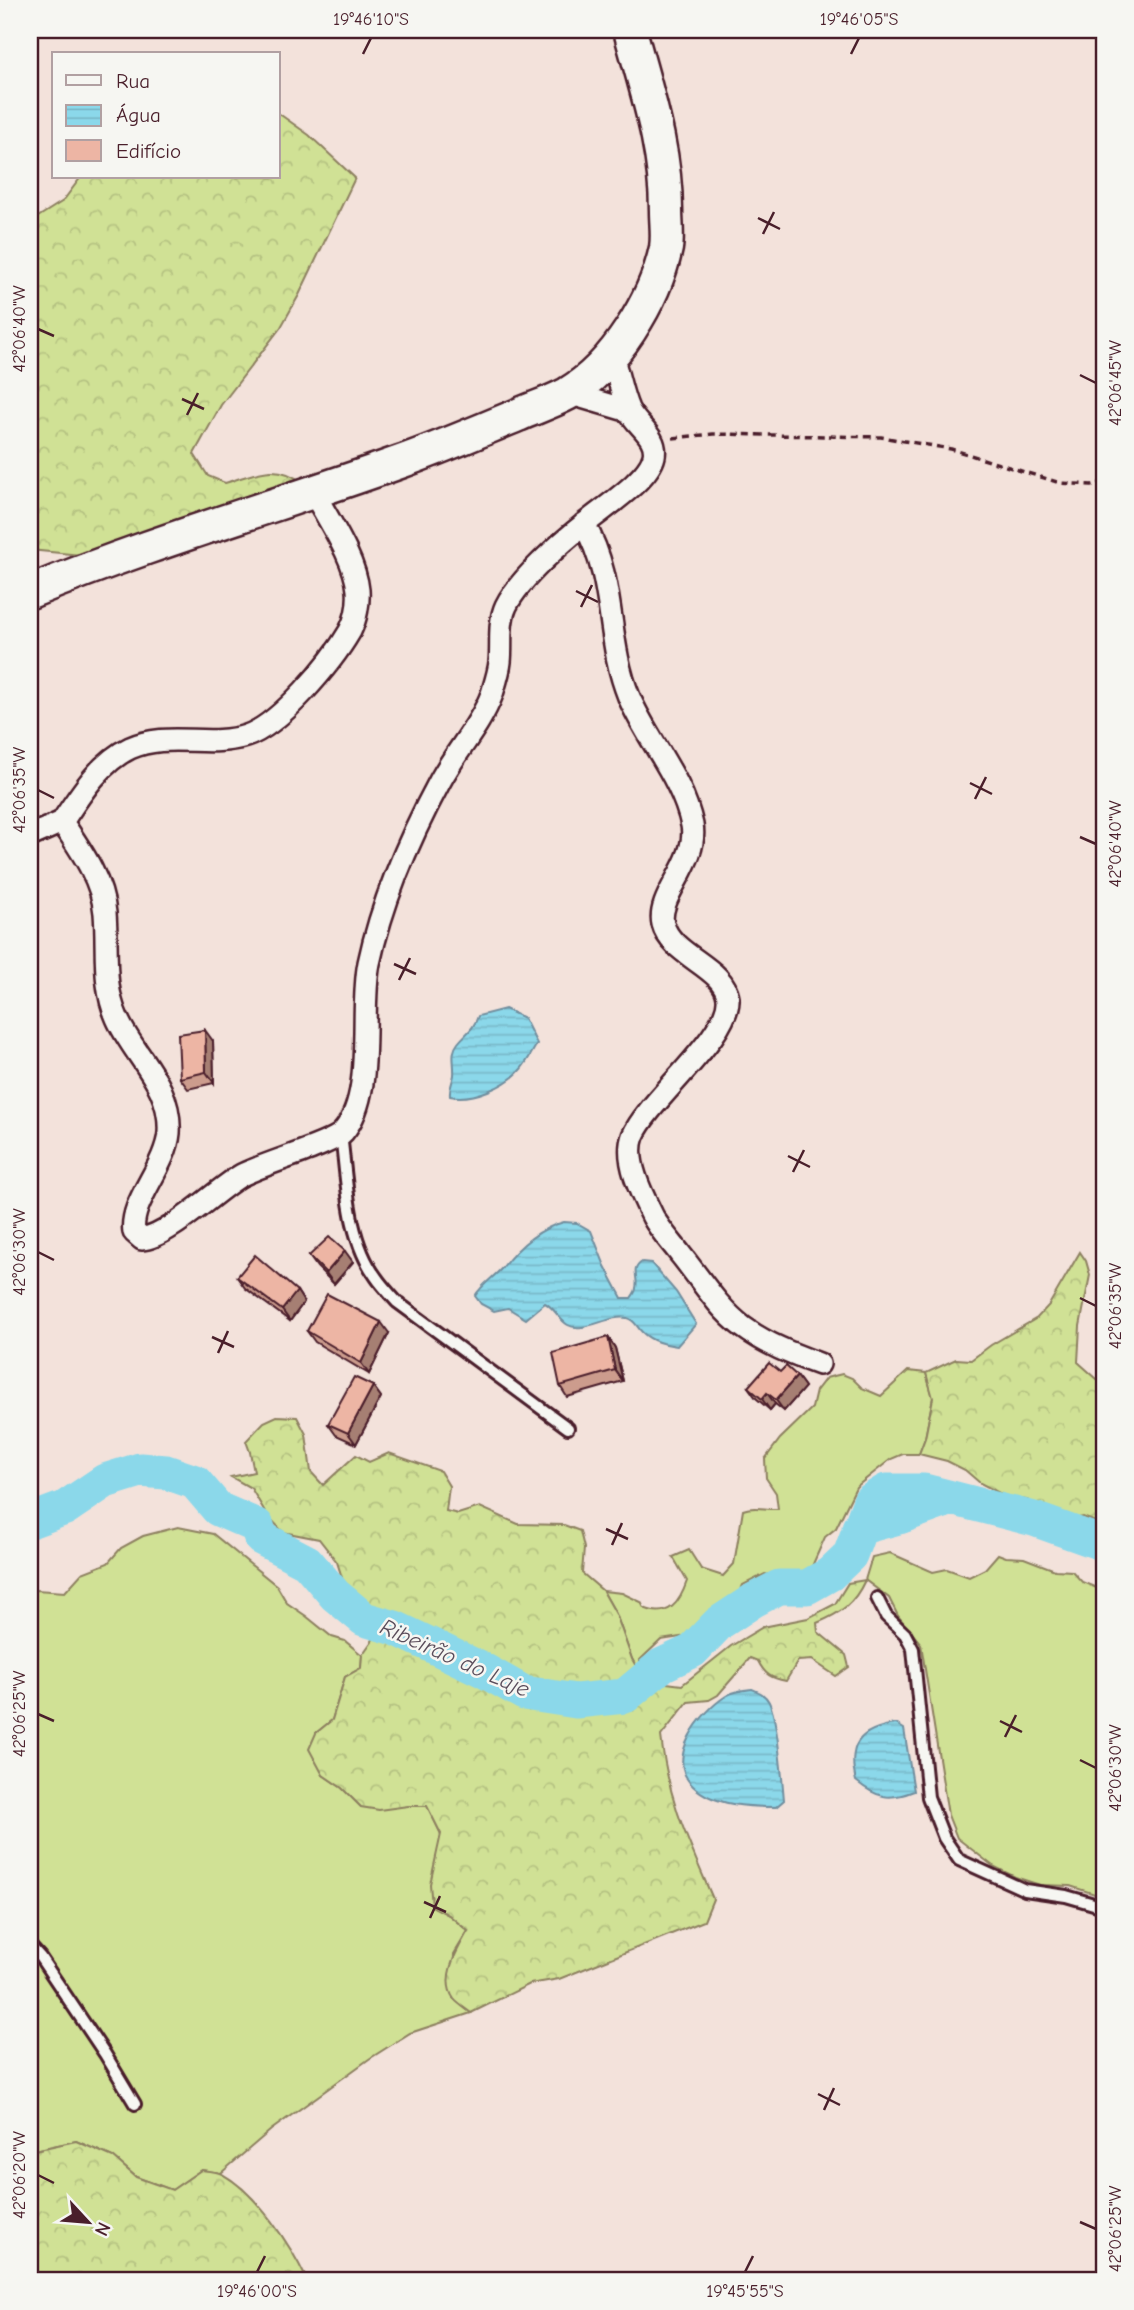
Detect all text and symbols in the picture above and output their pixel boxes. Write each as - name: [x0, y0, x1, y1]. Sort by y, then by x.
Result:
- text: 19°46'10"S: [333, 9, 409, 30]
- text: 19°46'05"S: [820, 9, 898, 30]
- legend: [52, 52, 280, 178]
- text: Rua: [116, 69, 150, 93]
- text: Água: [116, 103, 161, 127]
- text: Edifício: [116, 139, 181, 163]
- text: 42°06'40"W: [9, 285, 30, 373]
- text: 42°06'45"W: [1105, 340, 1126, 426]
- text: 42°06'35"W: [9, 746, 30, 833]
- text: 42°06'40"W: [1105, 800, 1126, 888]
- text: 42°06'30"W: [9, 1208, 30, 1296]
- text: 42°06'35"W: [1105, 1262, 1126, 1349]
- water label: Ribeirão do Laje: [376, 1613, 534, 1703]
- text: 42°06'25"W: [9, 1670, 30, 1757]
- text: 42°06'30"W: [1105, 1724, 1126, 1812]
- text: 42°06'20"W: [9, 2131, 30, 2219]
- text: 42°06'25"W: [1105, 2185, 1126, 2272]
- north arrow: [52, 2188, 122, 2258]
- text: N: [90, 2219, 115, 2239]
- text: 19°46'00"S: [217, 2281, 297, 2302]
- text: 19°45'55"S: [706, 2281, 784, 2302]

